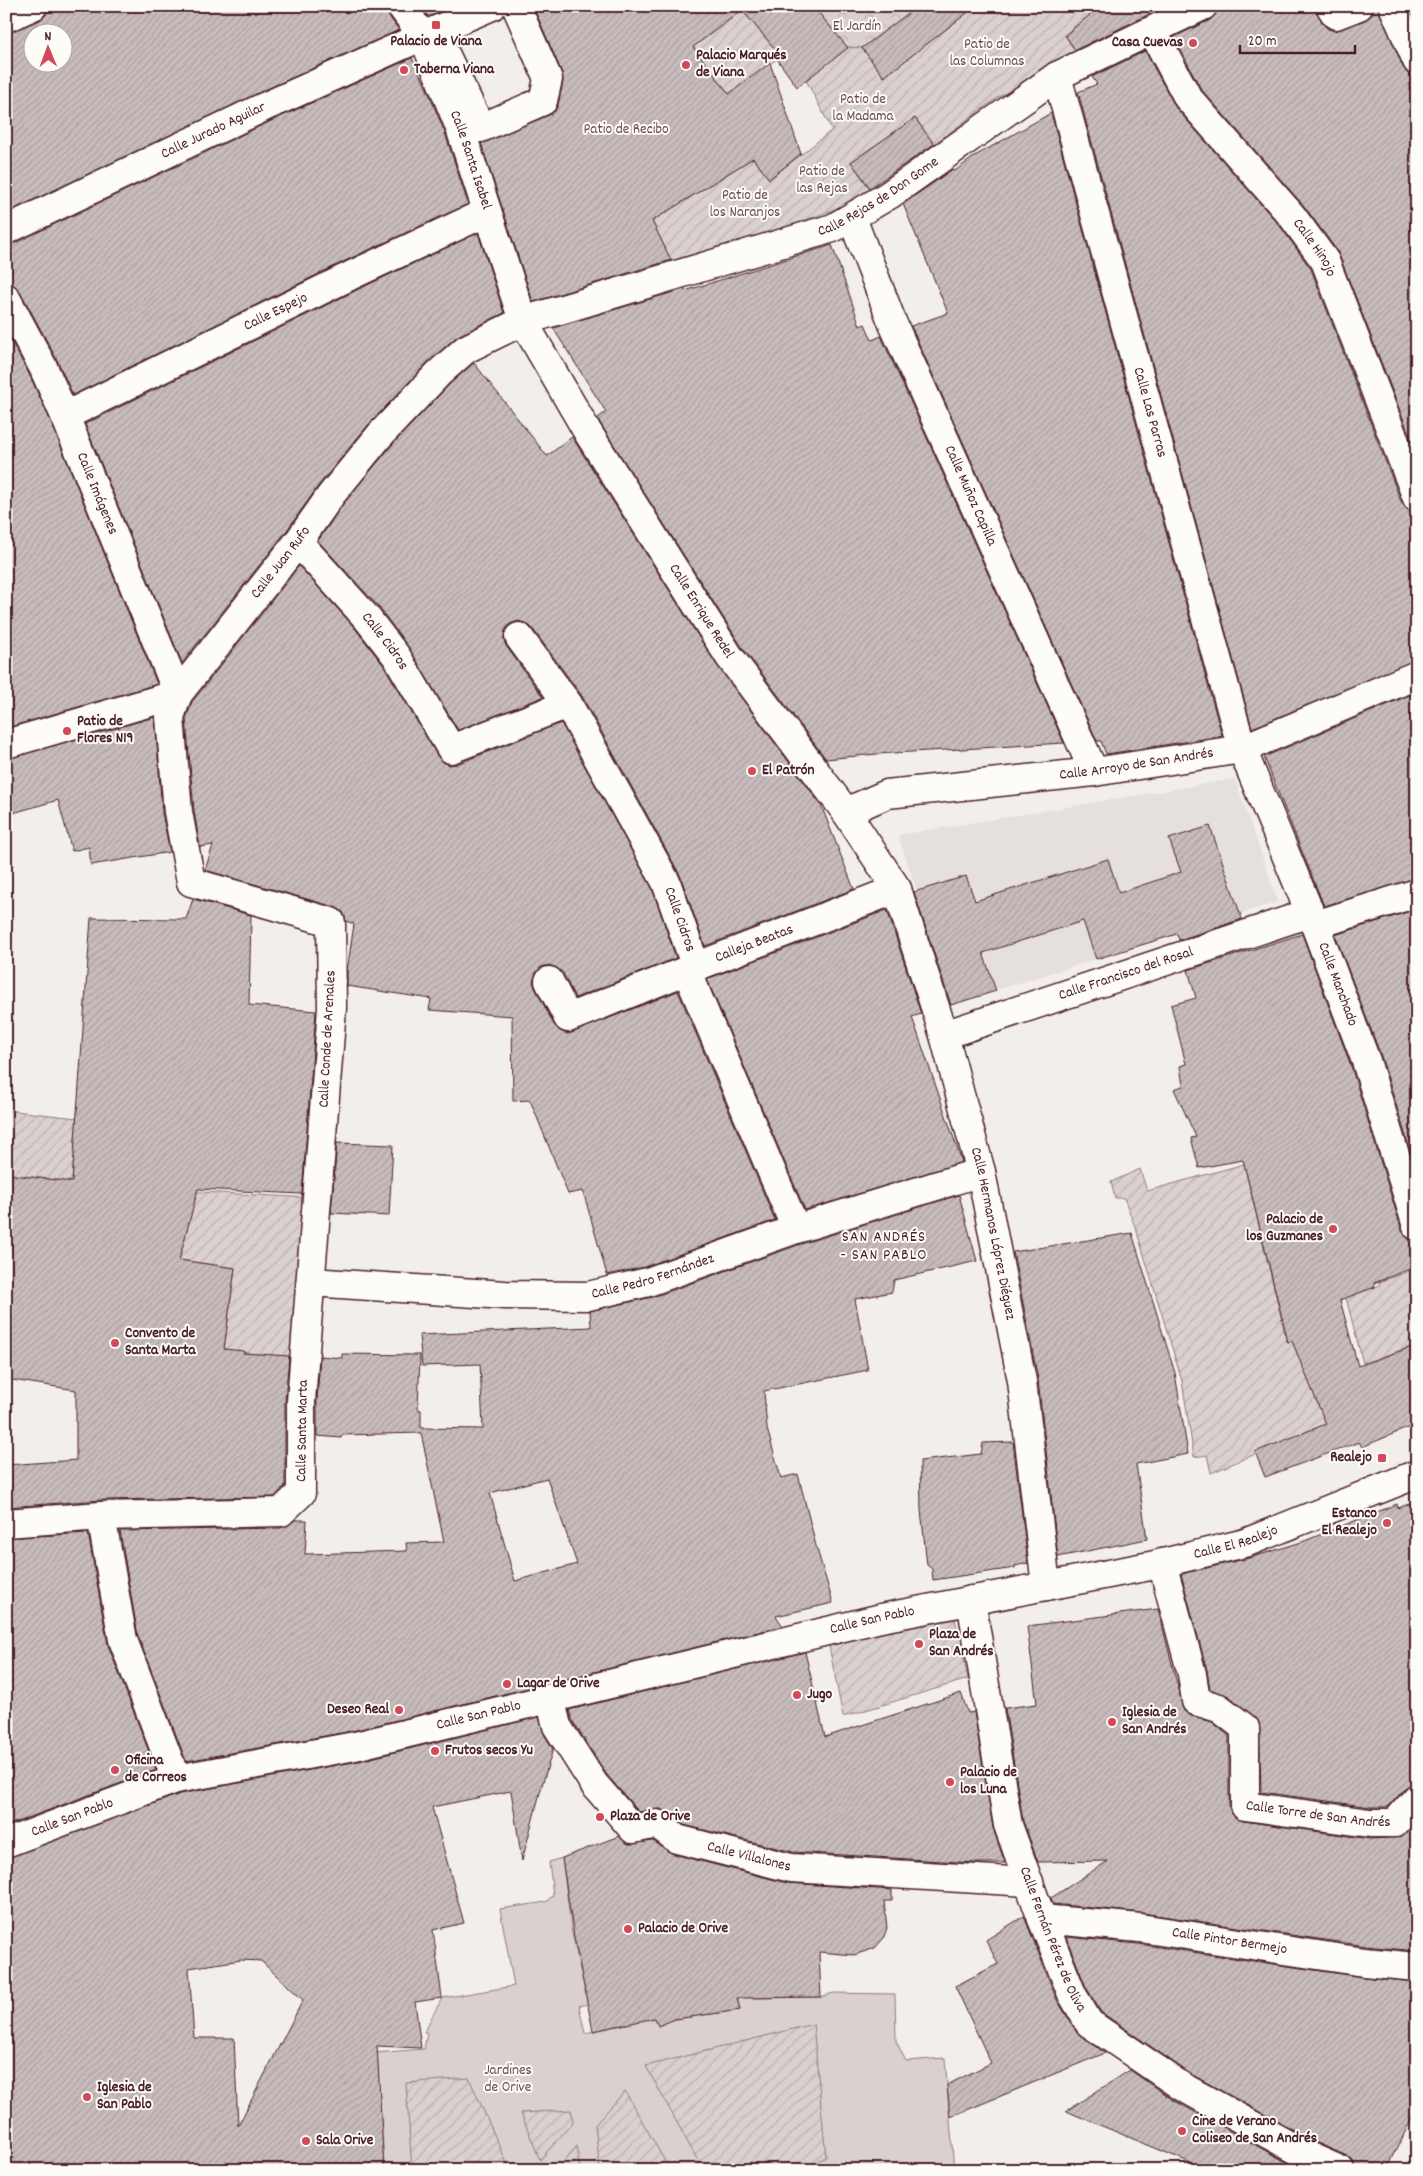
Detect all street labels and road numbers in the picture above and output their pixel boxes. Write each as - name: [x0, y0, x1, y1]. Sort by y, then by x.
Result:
- street label: Calle Jurado Aguilar: [158, 96, 270, 165]
- street label: Calle Santa Isabel: [443, 107, 497, 213]
- street label: Calle Rejas de Don Gome: [815, 152, 944, 243]
- street label: Calle Hinojo: [1287, 214, 1341, 281]
- street label: Calle Espejo: [240, 287, 312, 337]
- street label: Calle Las Parras: [1127, 365, 1172, 460]
- street label: Calle Muñoz Capilla: [938, 442, 1003, 551]
- street label: Calle Imágenes: [70, 449, 123, 538]
- street label: Calle Juan Rufo: [246, 522, 317, 604]
- street label: Calle Enrique Redel: [663, 560, 739, 663]
- street label: Calle Cidros: [355, 608, 414, 675]
- street label: Calle Arroyo de San Andrés: [1058, 743, 1215, 787]
- street label: Calle Cidros: [658, 884, 701, 955]
- street label: Calleja Beatas: [712, 919, 797, 969]
- street label: Calle Manchado: [1312, 939, 1363, 1030]
- street label: Calle Francisco del Rosal: [1056, 941, 1197, 1007]
- street label: Calle Conde de Arenales: [313, 970, 343, 1108]
- street label: Calle Hermanos Lóprez Diéguez: [964, 1145, 1021, 1322]
- street label: Calle Pedro Fernández: [589, 1248, 718, 1306]
- street label: Calle Santa Marta: [291, 1379, 315, 1482]
- street label: Calle El Realejo: [1192, 1520, 1282, 1566]
- street label: Calle San Pablo: [828, 1601, 917, 1641]
- street label: Calle San Pablo: [434, 1695, 524, 1737]
- street label: Calle San Pablo: [28, 1792, 117, 1843]
- street label: Calle Torre de San Andrés: [1244, 1795, 1391, 1834]
- street label: Calle Villalones: [705, 1836, 793, 1879]
- street label: Calle Fernán Pérez de Oliva: [1013, 1864, 1092, 2018]
- street label: Calle Pintor Bermejo: [1170, 1922, 1289, 1961]

